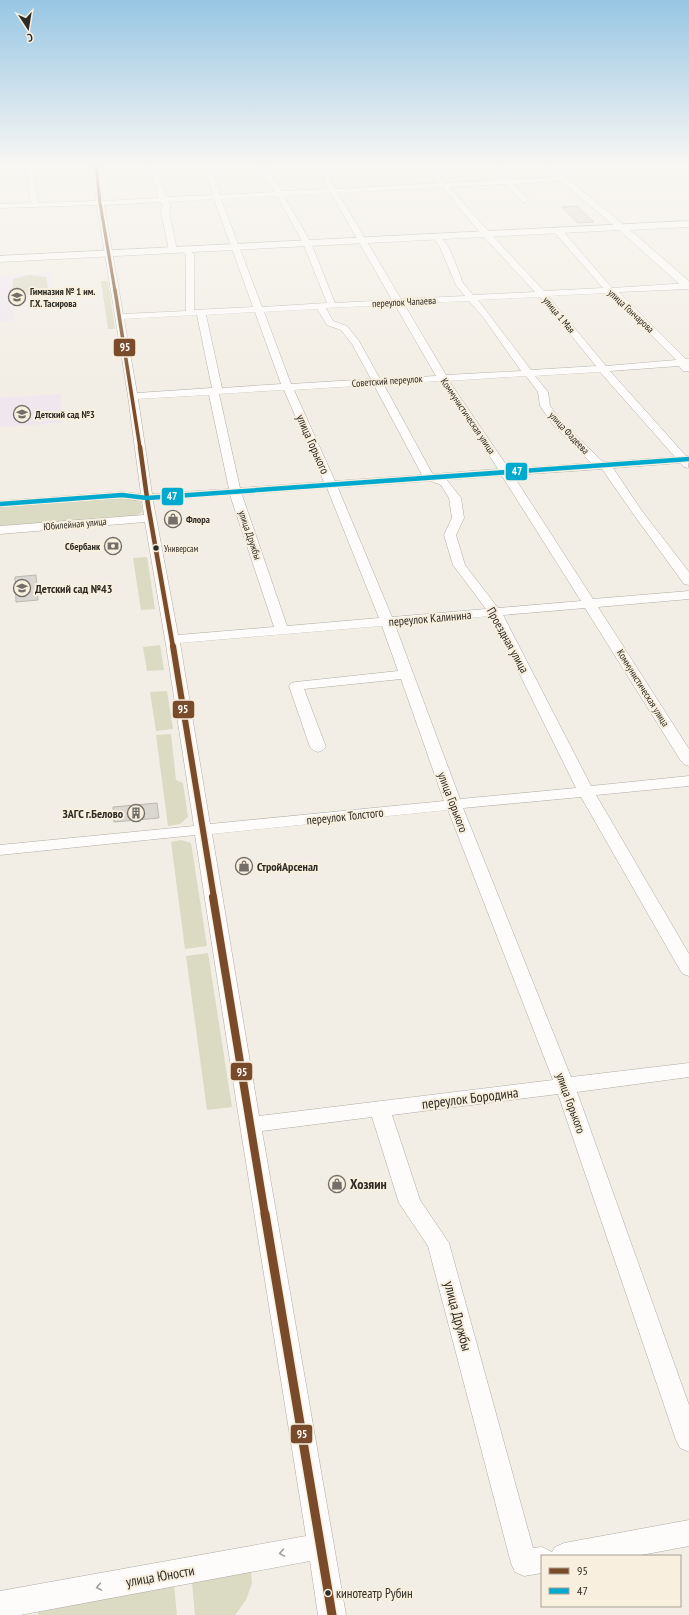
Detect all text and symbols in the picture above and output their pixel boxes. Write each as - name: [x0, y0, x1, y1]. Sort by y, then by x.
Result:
- north arrow: [8, 8, 48, 48]
- text: С: [26, 30, 34, 45]
- place label: Гимназия № 1 им. Г.Х. Тасирова: [30, 285, 95, 310]
- street label: улица Гончарова: [605, 286, 657, 336]
- school or university icon: Гимназия № 1 им. Г.Х. Тасирова: [7, 287, 27, 307]
- street label: переулок Чапаева: [372, 294, 436, 310]
- street label: улица 1 Мая: [540, 294, 578, 336]
- line badge: 95: [113, 338, 136, 357]
- text: 95: [120, 340, 130, 354]
- street label: Советский переулок: [351, 372, 423, 390]
- street label: Коммунистическая улица: [438, 376, 498, 456]
- school or university icon: Детский сад №3: [12, 404, 32, 424]
- place label: Детский сад №3: [35, 408, 95, 421]
- street label: улица Фадеева: [546, 409, 592, 457]
- street label: улица Горького: [293, 412, 333, 476]
- line badge: 47: [505, 462, 528, 481]
- text: 47: [512, 464, 522, 478]
- line badge: 47: [161, 487, 184, 506]
- text: 47: [167, 489, 177, 503]
- shop icon: Флора: [163, 509, 183, 529]
- street label: улица Дружбы: [236, 509, 264, 561]
- place label: Флора: [186, 513, 210, 526]
- street label: Юбилейная улица: [43, 515, 107, 533]
- bank icon: Сбербанк: [103, 536, 123, 556]
- place label: Сбербанк: [65, 540, 101, 553]
- marker: Универсам: [151, 543, 161, 553]
- place label: Универсам: [164, 543, 199, 554]
- school or university icon: Детский сад №43: [12, 578, 32, 598]
- place label: Детский сад №43: [35, 581, 113, 596]
- street label: Проездная улица: [484, 604, 532, 676]
- street label: переулок Калинина: [388, 607, 472, 629]
- street label: Коммунистическая улица: [614, 647, 672, 729]
- line badge: 95: [172, 700, 195, 719]
- text: 95: [178, 702, 188, 716]
- street label: улица Горького: [435, 770, 471, 834]
- building icon: ЗАГС г.Белово: [126, 803, 146, 823]
- street label: переулок Толстого: [306, 805, 384, 827]
- place label: ЗАГС г.Белово: [63, 806, 124, 821]
- shop icon: СтройАрсенал: [234, 856, 254, 876]
- place label: СтройАрсенал: [257, 859, 318, 874]
- line badge: 95: [230, 1062, 253, 1081]
- text: 95: [237, 1065, 247, 1079]
- street label: улица Горького: [553, 1071, 589, 1135]
- street label: переулок Бородина: [421, 1083, 519, 1113]
- shop icon: Хозяин: [327, 1174, 347, 1194]
- place label: Хозяин: [350, 1175, 387, 1193]
- street label: улица Дружбы: [440, 1279, 476, 1353]
- line badge: 95: [290, 1424, 313, 1444]
- text: 95: [297, 1427, 307, 1441]
- one-way arrow: [279, 1548, 285, 1557]
- legend: [541, 1555, 681, 1607]
- street label: улица Юности: [124, 1561, 196, 1591]
- text: 95: [577, 1563, 588, 1578]
- one-way arrow: [96, 1582, 102, 1590]
- text: 47: [577, 1583, 588, 1598]
- place label: кинотеатр Рубин: [336, 1585, 413, 1602]
- marker: кинотеатр Рубин: [323, 1588, 333, 1598]

